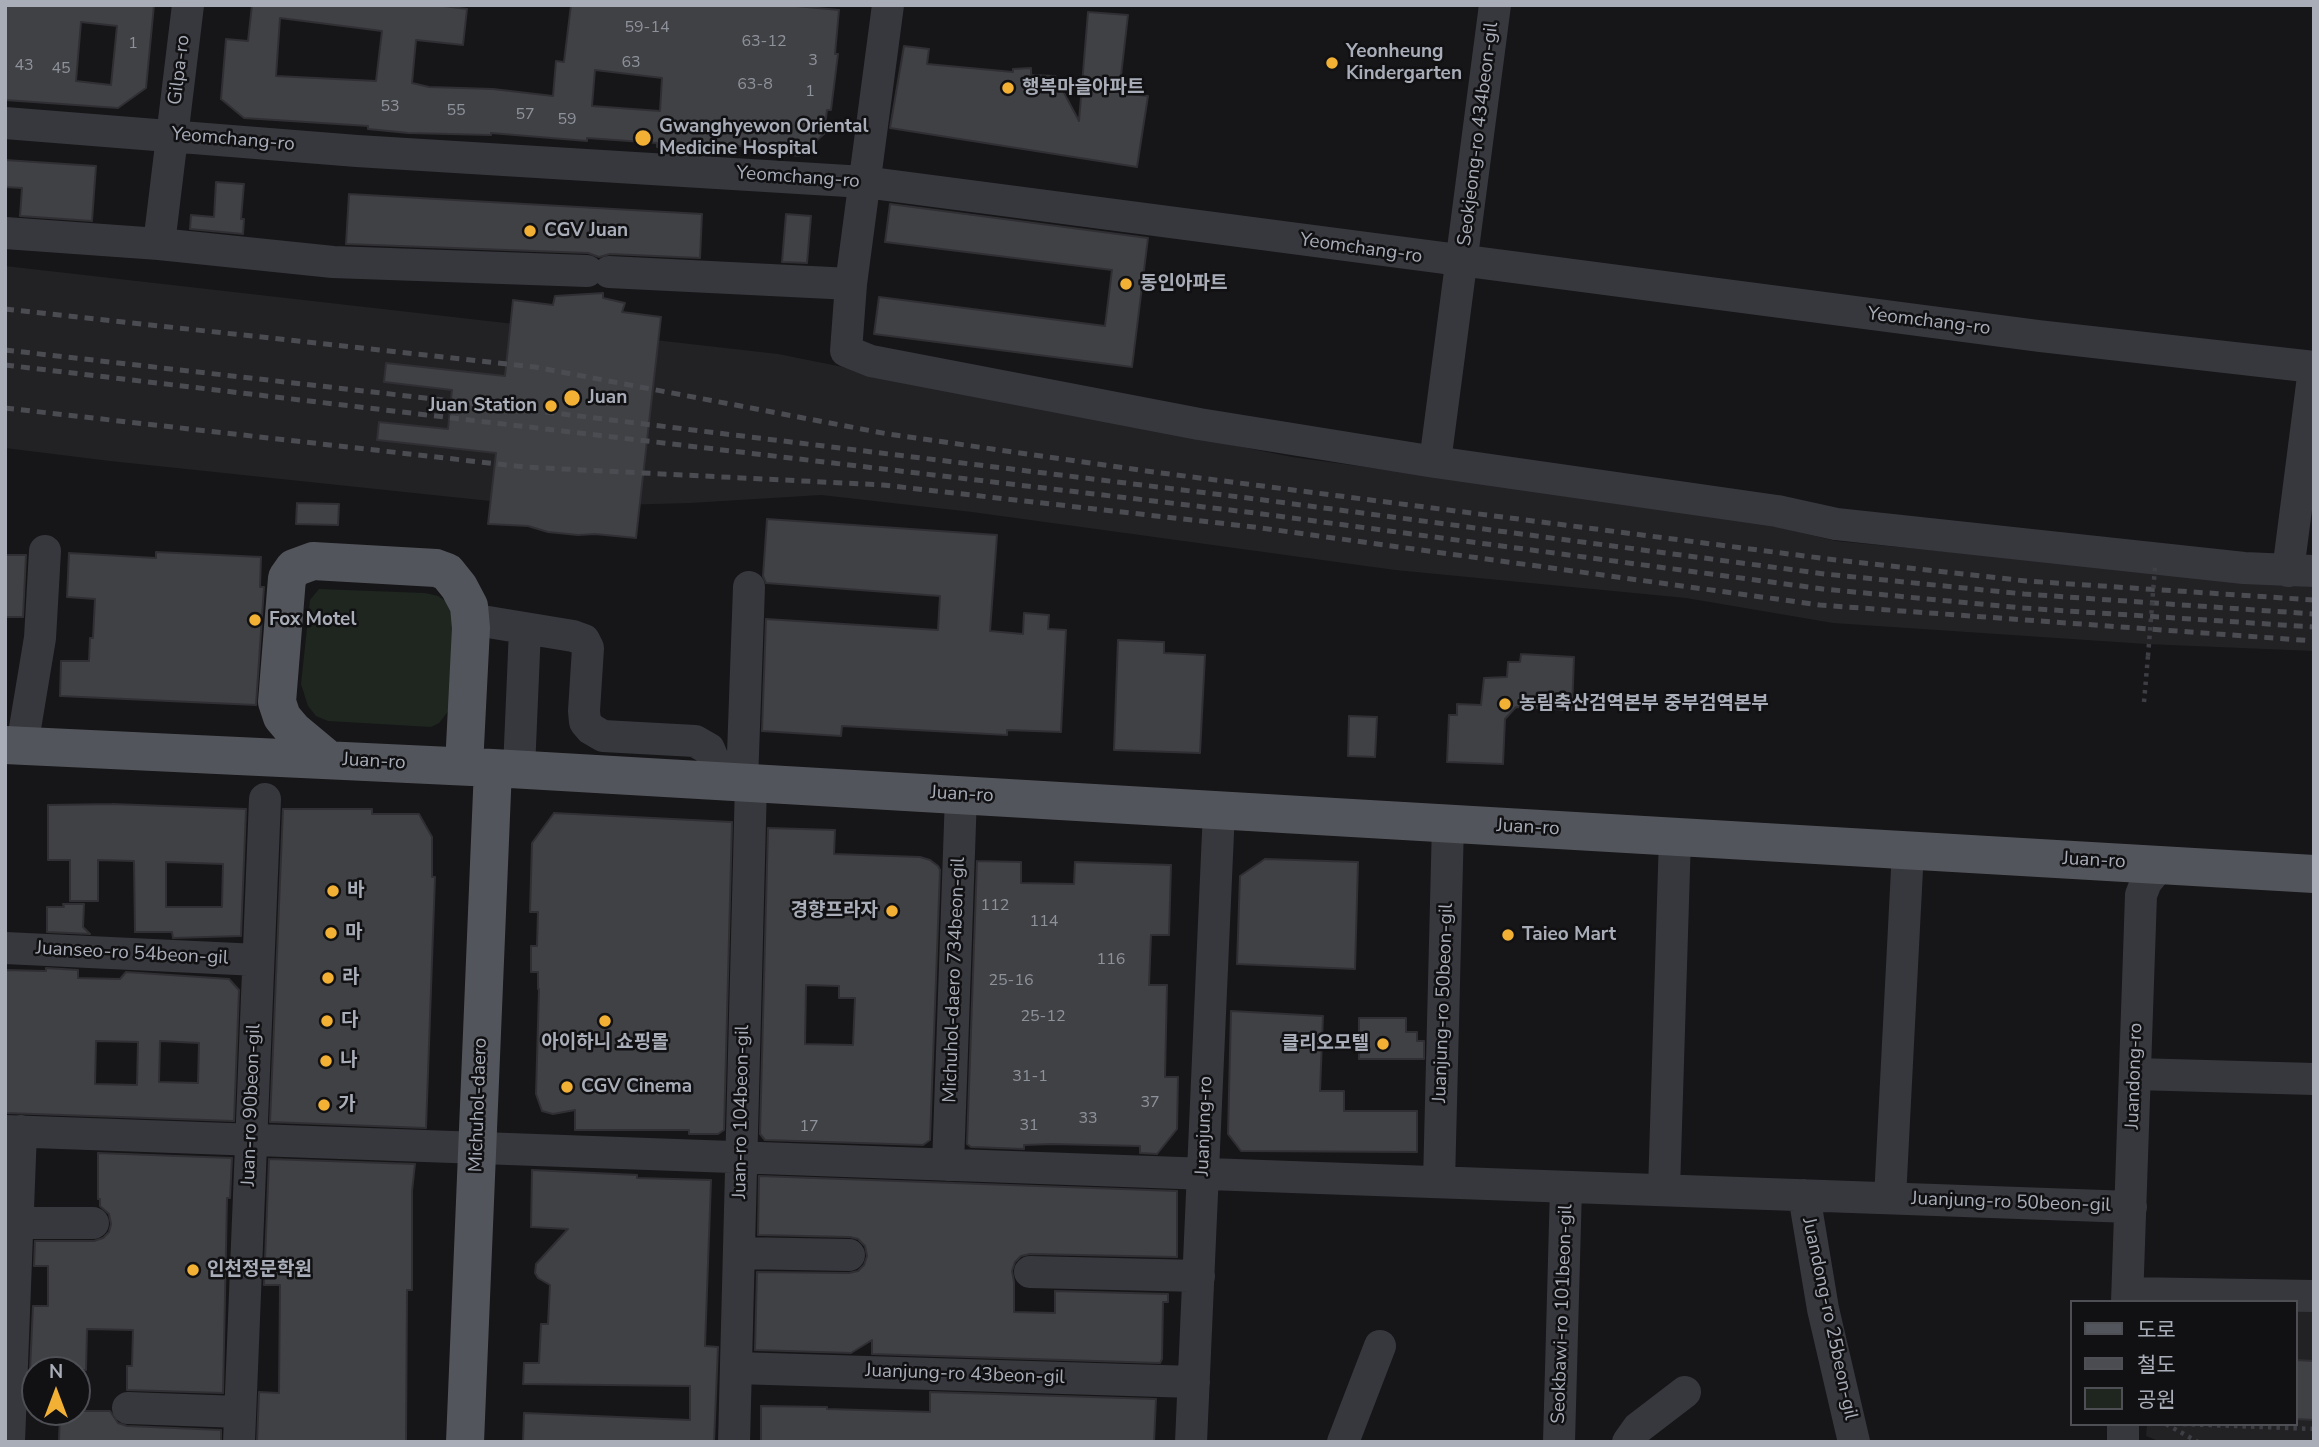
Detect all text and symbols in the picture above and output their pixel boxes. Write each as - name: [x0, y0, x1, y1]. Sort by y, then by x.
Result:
- house number: 59-14: [624, 18, 670, 38]
- street label: Seokjeong-ro 434beon-gil: [1454, 21, 1504, 247]
- house number: 63-12: [741, 32, 787, 52]
- house number: 1: [128, 34, 138, 54]
- street label: Gilpa-ro: [164, 34, 196, 106]
- place label: Yeonheung Kindergarten: [1346, 41, 1462, 85]
- house number: 3: [808, 51, 818, 71]
- house number: 63: [621, 53, 641, 73]
- marker: Yeonheung Kindergarten: [1324, 55, 1340, 71]
- house number: 43: [14, 56, 34, 76]
- house number: 45: [51, 59, 71, 79]
- house number: 63-8: [737, 75, 773, 95]
- place label: 행복마을아파트: [1022, 77, 1144, 99]
- marker: 행복마을아파트: [1000, 80, 1016, 96]
- house number: 1: [805, 82, 815, 102]
- house number: 53: [380, 97, 400, 117]
- house number: 55: [446, 101, 466, 121]
- house number: 57: [515, 105, 535, 125]
- house number: 59: [557, 110, 577, 130]
- place label: Gwanghyewon Oriental Medicine Hospital: [659, 116, 869, 160]
- street label: Yeomchang-ro: [170, 123, 296, 157]
- marker: Gwanghyewon Oriental Medicine Hospital: [633, 128, 653, 148]
- street label: Yeomchang-ro: [736, 162, 860, 194]
- place label: CGV Juan: [544, 220, 628, 242]
- marker: CGV Juan: [522, 223, 538, 239]
- street label: Yeomchang-ro: [1298, 229, 1424, 269]
- place label: 동인아파트: [1140, 273, 1227, 295]
- marker: 동인아파트: [1118, 276, 1134, 292]
- street label: Yeomchang-ro: [1866, 303, 1992, 341]
- place label: Juan: [588, 387, 627, 409]
- marker: Juan: [562, 388, 582, 408]
- place label: Juan Station: [429, 395, 537, 417]
- marker: Juan Station: [543, 398, 559, 414]
- place label: Fox Motel: [269, 609, 356, 631]
- marker: Fox Motel: [247, 612, 263, 628]
- place label: 농림축산검역본부 중부검역본부: [1519, 693, 1769, 715]
- marker: 농림축산검역본부 중부검역본부: [1497, 696, 1513, 712]
- street label: Juan-ro: [342, 749, 406, 775]
- street label: Juan-ro: [930, 782, 994, 808]
- street label: Juan-ro: [1496, 815, 1560, 841]
- street label: Juan-ro: [2062, 848, 2126, 874]
- street label: Michuhol-daero 734beon-gil: [939, 857, 971, 1103]
- place label: 바: [347, 880, 364, 902]
- marker: 바: [325, 883, 341, 899]
- house number: 112: [981, 896, 1009, 916]
- place label: 경향프라자: [791, 900, 878, 922]
- marker: 경향프라자: [884, 903, 900, 919]
- street label: Juanjung-ro 50beon-gil: [1429, 903, 1459, 1103]
- house number: 114: [1030, 912, 1058, 932]
- place label: 마: [345, 922, 362, 944]
- place label: Taieo Mart: [1522, 924, 1616, 946]
- marker: 마: [323, 925, 339, 941]
- marker: Taieo Mart: [1500, 927, 1516, 943]
- street label: Juanseo-ro 54beon-gil: [35, 938, 229, 970]
- house number: 116: [1097, 950, 1125, 970]
- place label: 라: [342, 967, 359, 989]
- marker: 라: [320, 970, 336, 986]
- house number: 25-16: [988, 971, 1034, 991]
- house number: 25-12: [1020, 1007, 1066, 1027]
- place label: 다: [341, 1010, 358, 1032]
- marker: 다: [319, 1013, 335, 1029]
- marker: 아이하니 쇼핑몰: [597, 1013, 613, 1029]
- street label: Juandong-ro: [2122, 1022, 2148, 1130]
- street label: Juan-ro 90beon-gil: [238, 1023, 266, 1187]
- street label: Juan-ro 104beon-gil: [729, 1025, 755, 1199]
- place label: 아이하니 쇼핑몰: [541, 1032, 669, 1054]
- place label: 클리오모텔: [1282, 1033, 1369, 1055]
- marker: 클리오모텔: [1375, 1036, 1391, 1052]
- street label: Michuhol-daero: [465, 1037, 493, 1173]
- place label: 나: [340, 1050, 357, 1072]
- marker: 나: [318, 1053, 334, 1069]
- house number: 31-1: [1012, 1067, 1048, 1087]
- place label: CGV Cinema: [581, 1076, 692, 1098]
- street label: Juanjung-ro: [1192, 1076, 1218, 1176]
- marker: CGV Cinema: [559, 1079, 575, 1095]
- house number: 37: [1140, 1093, 1160, 1113]
- place label: 가: [338, 1094, 355, 1116]
- marker: 가: [316, 1097, 332, 1113]
- house number: 33: [1078, 1109, 1098, 1129]
- house number: 31: [1019, 1116, 1039, 1136]
- house number: 17: [799, 1117, 819, 1137]
- street label: Juanjung-ro 50beon-gil: [1911, 1188, 2111, 1218]
- street label: Seokbawi-ro 101beon-gil: [1548, 1204, 1578, 1424]
- street label: Juandong-ro 25beon-gil: [1796, 1216, 1862, 1422]
- place label: 인천정문학원: [207, 1259, 312, 1281]
- marker: 인천정문학원: [185, 1262, 201, 1278]
- legend: [2070, 1300, 2298, 1426]
- text: 도로: [2137, 1316, 2176, 1344]
- text: 철도: [2137, 1351, 2176, 1379]
- north arrow: [21, 1356, 91, 1426]
- text: N: [49, 1359, 63, 1385]
- street label: Juanjung-ro 43beon-gil: [865, 1360, 1065, 1390]
- text: 공원: [2137, 1386, 2176, 1414]

